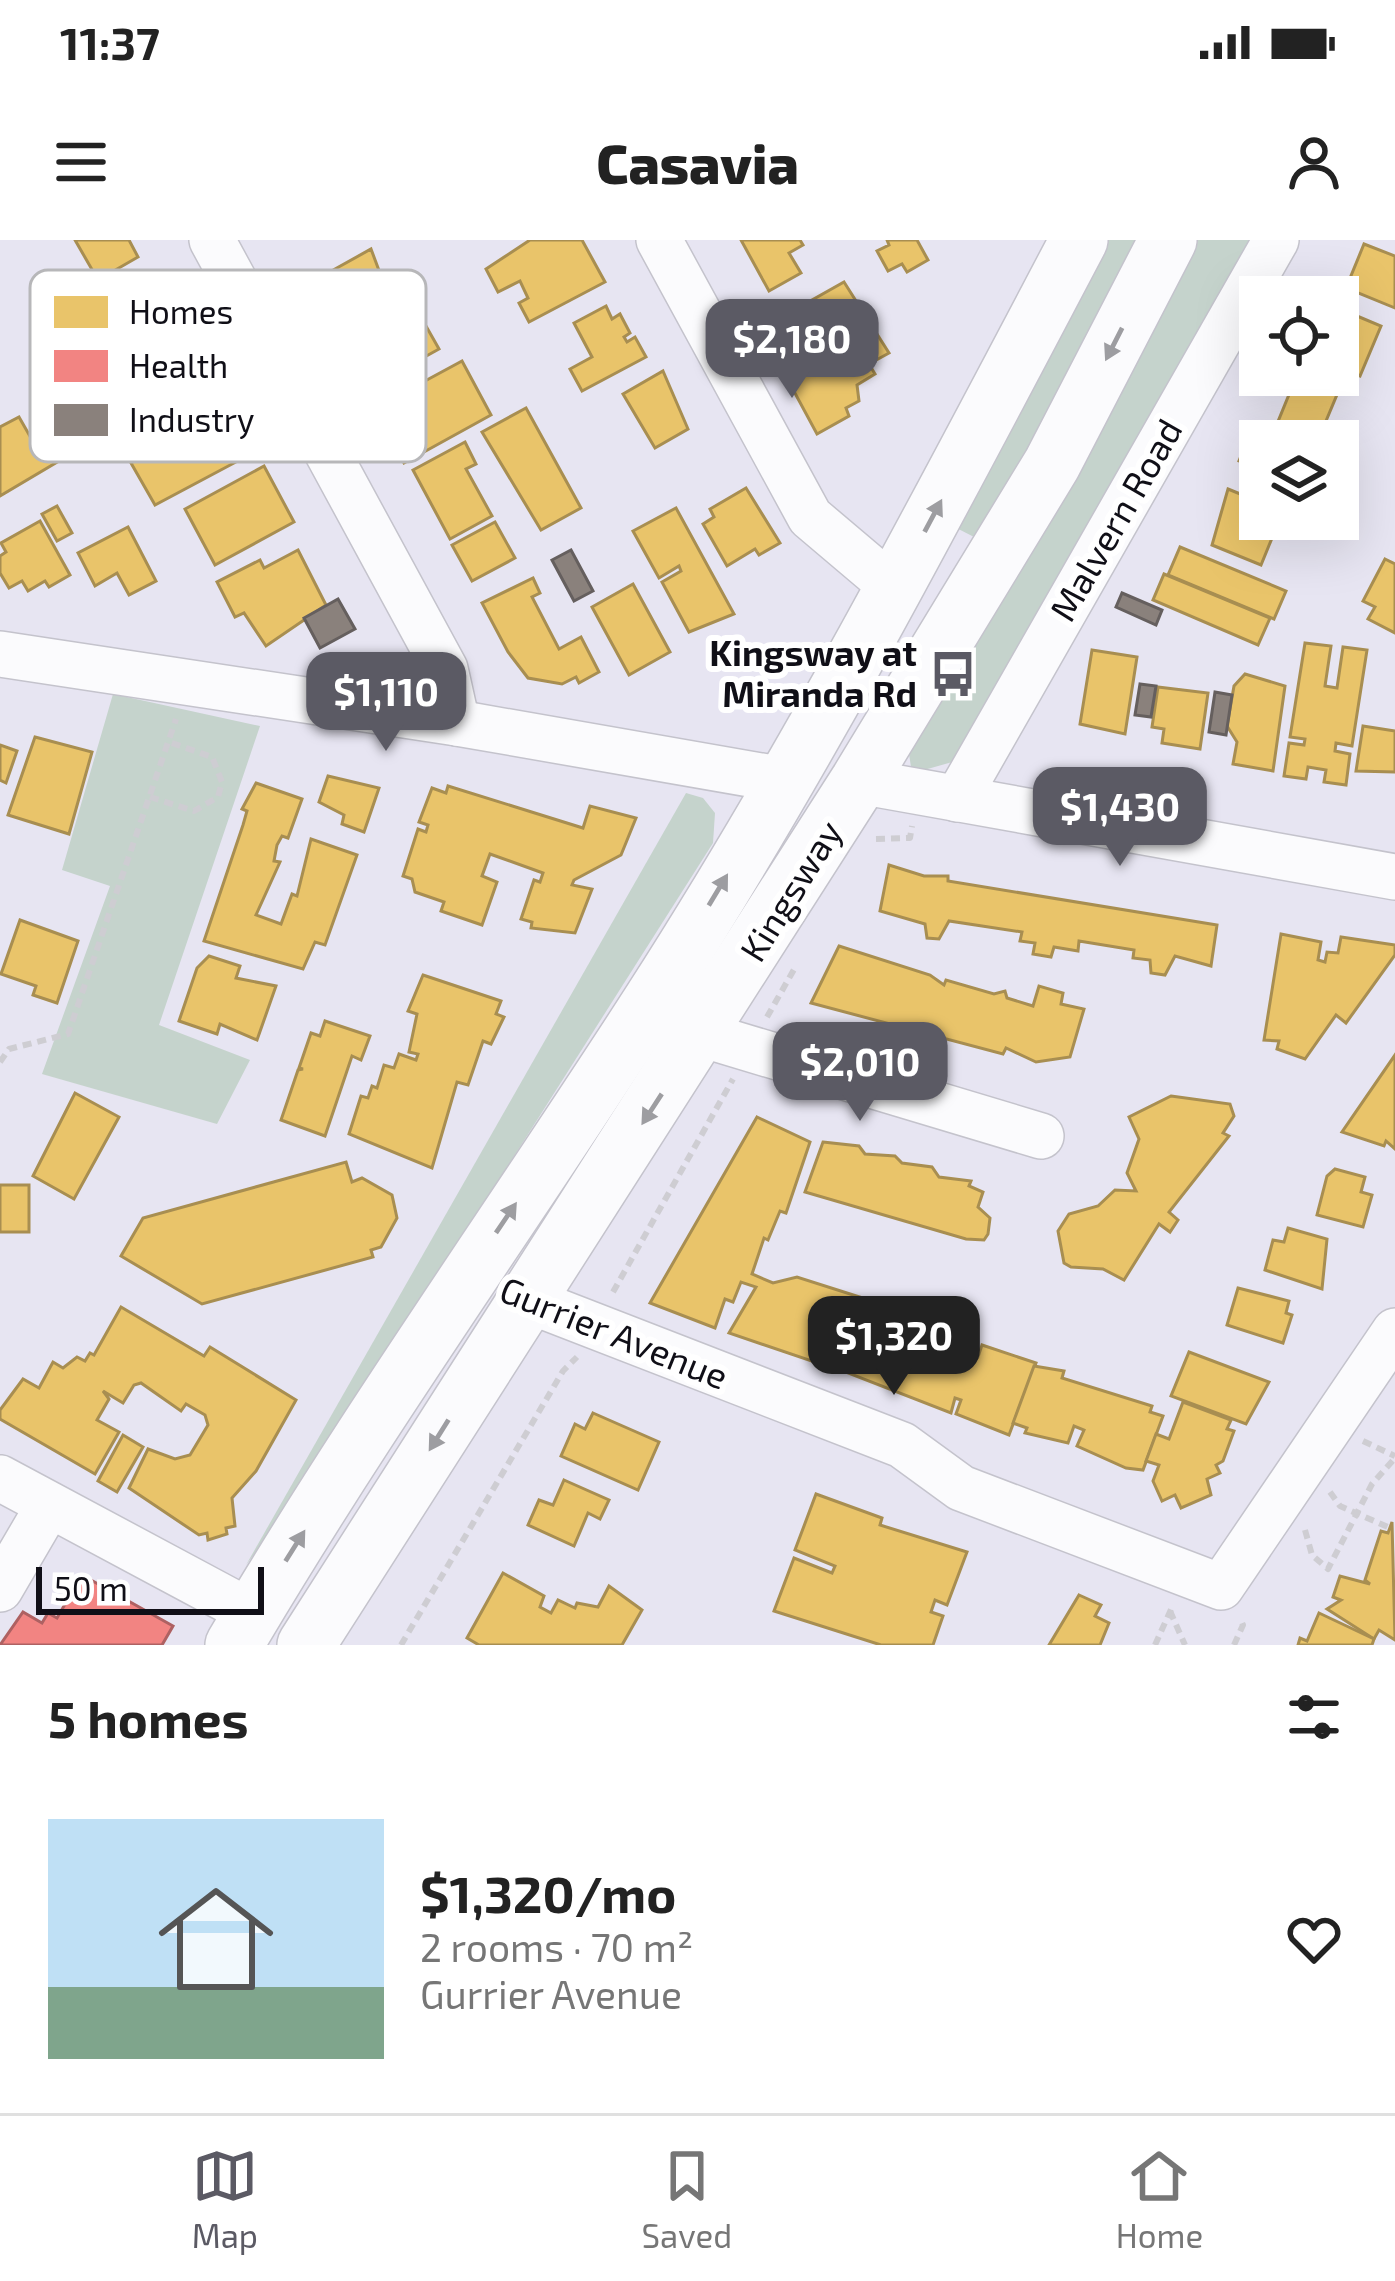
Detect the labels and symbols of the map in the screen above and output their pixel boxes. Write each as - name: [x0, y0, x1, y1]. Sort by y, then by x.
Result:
- legend: [30, 270, 426, 462]
- text: Homes: [129, 291, 233, 331]
- pin: $2,180: [694, 299, 890, 401]
- one-way arrow: [1104, 327, 1125, 361]
- text: Health: [129, 345, 228, 385]
- text: Industry: [129, 399, 255, 439]
- street label: Malvern Road: [1040, 411, 1190, 628]
- one-way arrow: [923, 498, 943, 533]
- place label: Kingsway at Miranda Rd: [709, 630, 917, 714]
- bus stop icon: Kingsway at Miranda Rd: [928, 649, 978, 699]
- pin: $1,110: [288, 652, 484, 754]
- pin: $1,430: [1022, 767, 1218, 869]
- street label: Kingsway: [730, 812, 850, 969]
- one-way arrow: [707, 873, 728, 907]
- pin: $2,010: [762, 1022, 958, 1124]
- one-way arrow: [642, 1093, 664, 1125]
- one-way arrow: [494, 1201, 517, 1234]
- street label: Gurrier Avenue: [494, 1266, 735, 1397]
- pin: $1,320: [796, 1296, 992, 1398]
- one-way arrow: [429, 1419, 451, 1452]
- one-way arrow: [284, 1529, 306, 1562]
- scale bar: [36, 1561, 264, 1614]

